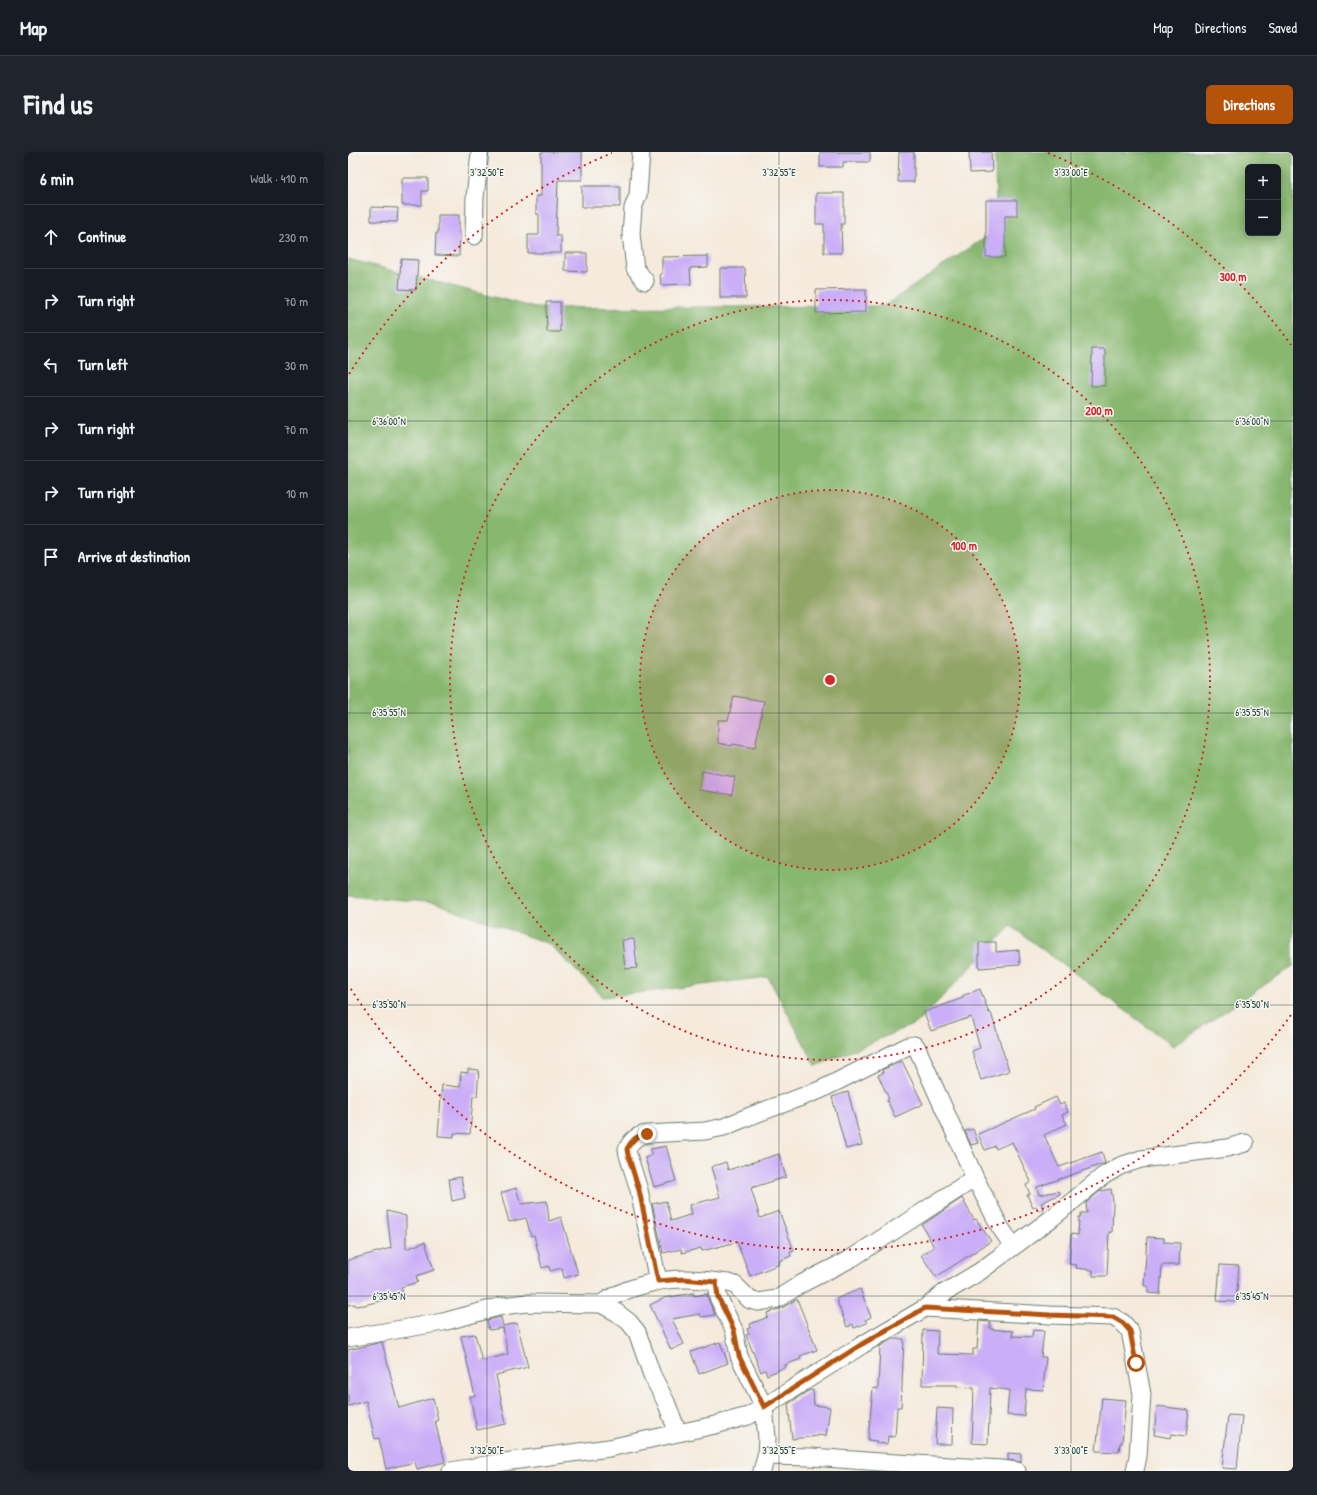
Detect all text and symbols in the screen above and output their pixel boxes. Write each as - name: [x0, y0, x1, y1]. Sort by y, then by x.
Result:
- text: Map: [20, 15, 47, 41]
- text: Map: [1153, 18, 1173, 37]
- text: Directions: [1195, 18, 1246, 37]
- text: Saved: [1268, 18, 1297, 37]
- text: Find us: [24, 85, 93, 123]
- button: Directions: [1206, 85, 1293, 124]
- map controls: [1245, 164, 1281, 236]
- button: +: [1245, 164, 1281, 200]
- text: 3°32'50"E: [470, 166, 504, 179]
- text: 3°32'55"E: [762, 166, 796, 179]
- text: 3°33'00"E: [1054, 166, 1088, 179]
- text: 6 min: [40, 167, 74, 190]
- text: Walk · 410 m: [250, 169, 308, 187]
- button: −: [1245, 200, 1281, 236]
- icon: ahead: [40, 226, 62, 248]
- text: Continue: [78, 226, 126, 247]
- text: 230 m: [278, 228, 308, 246]
- text: 300 m: [1219, 268, 1247, 285]
- icon: right: [40, 290, 62, 312]
- text: Turn right: [78, 290, 134, 311]
- text: 70 m: [284, 292, 308, 310]
- icon: left: [40, 354, 62, 376]
- text: Turn left: [78, 354, 128, 375]
- text: 30 m: [285, 356, 308, 374]
- text: 200 m: [1085, 402, 1113, 419]
- text: 6°36'00"N: [372, 415, 406, 428]
- text: 6°36'00"N: [1235, 415, 1269, 428]
- icon: right: [40, 418, 62, 440]
- text: Turn right: [78, 418, 134, 439]
- text: 70 m: [284, 420, 308, 438]
- icon: right: [40, 482, 62, 504]
- text: Turn right: [78, 482, 134, 503]
- text: 10 m: [286, 484, 308, 502]
- text: 100 m: [951, 537, 977, 554]
- icon: arrive: [40, 546, 62, 568]
- text: Arrive at destination: [78, 546, 190, 567]
- centre of rings: [823, 673, 837, 687]
- text: 6°35'55"N: [372, 706, 406, 719]
- text: 6°35'55"N: [1235, 706, 1269, 719]
- text: 6°35'50"N: [372, 998, 406, 1011]
- text: 6°35'50"N: [1235, 998, 1269, 1011]
- route end: [638, 1125, 656, 1143]
- text: 6°35'45"N: [373, 1290, 406, 1303]
- text: 6°35'45"N: [1236, 1290, 1269, 1303]
- route start: [1127, 1354, 1145, 1372]
- text: 3°32'50"E: [470, 1444, 504, 1457]
- text: 3°32'55"E: [762, 1444, 796, 1457]
- text: 3°33'00"E: [1054, 1444, 1088, 1457]

